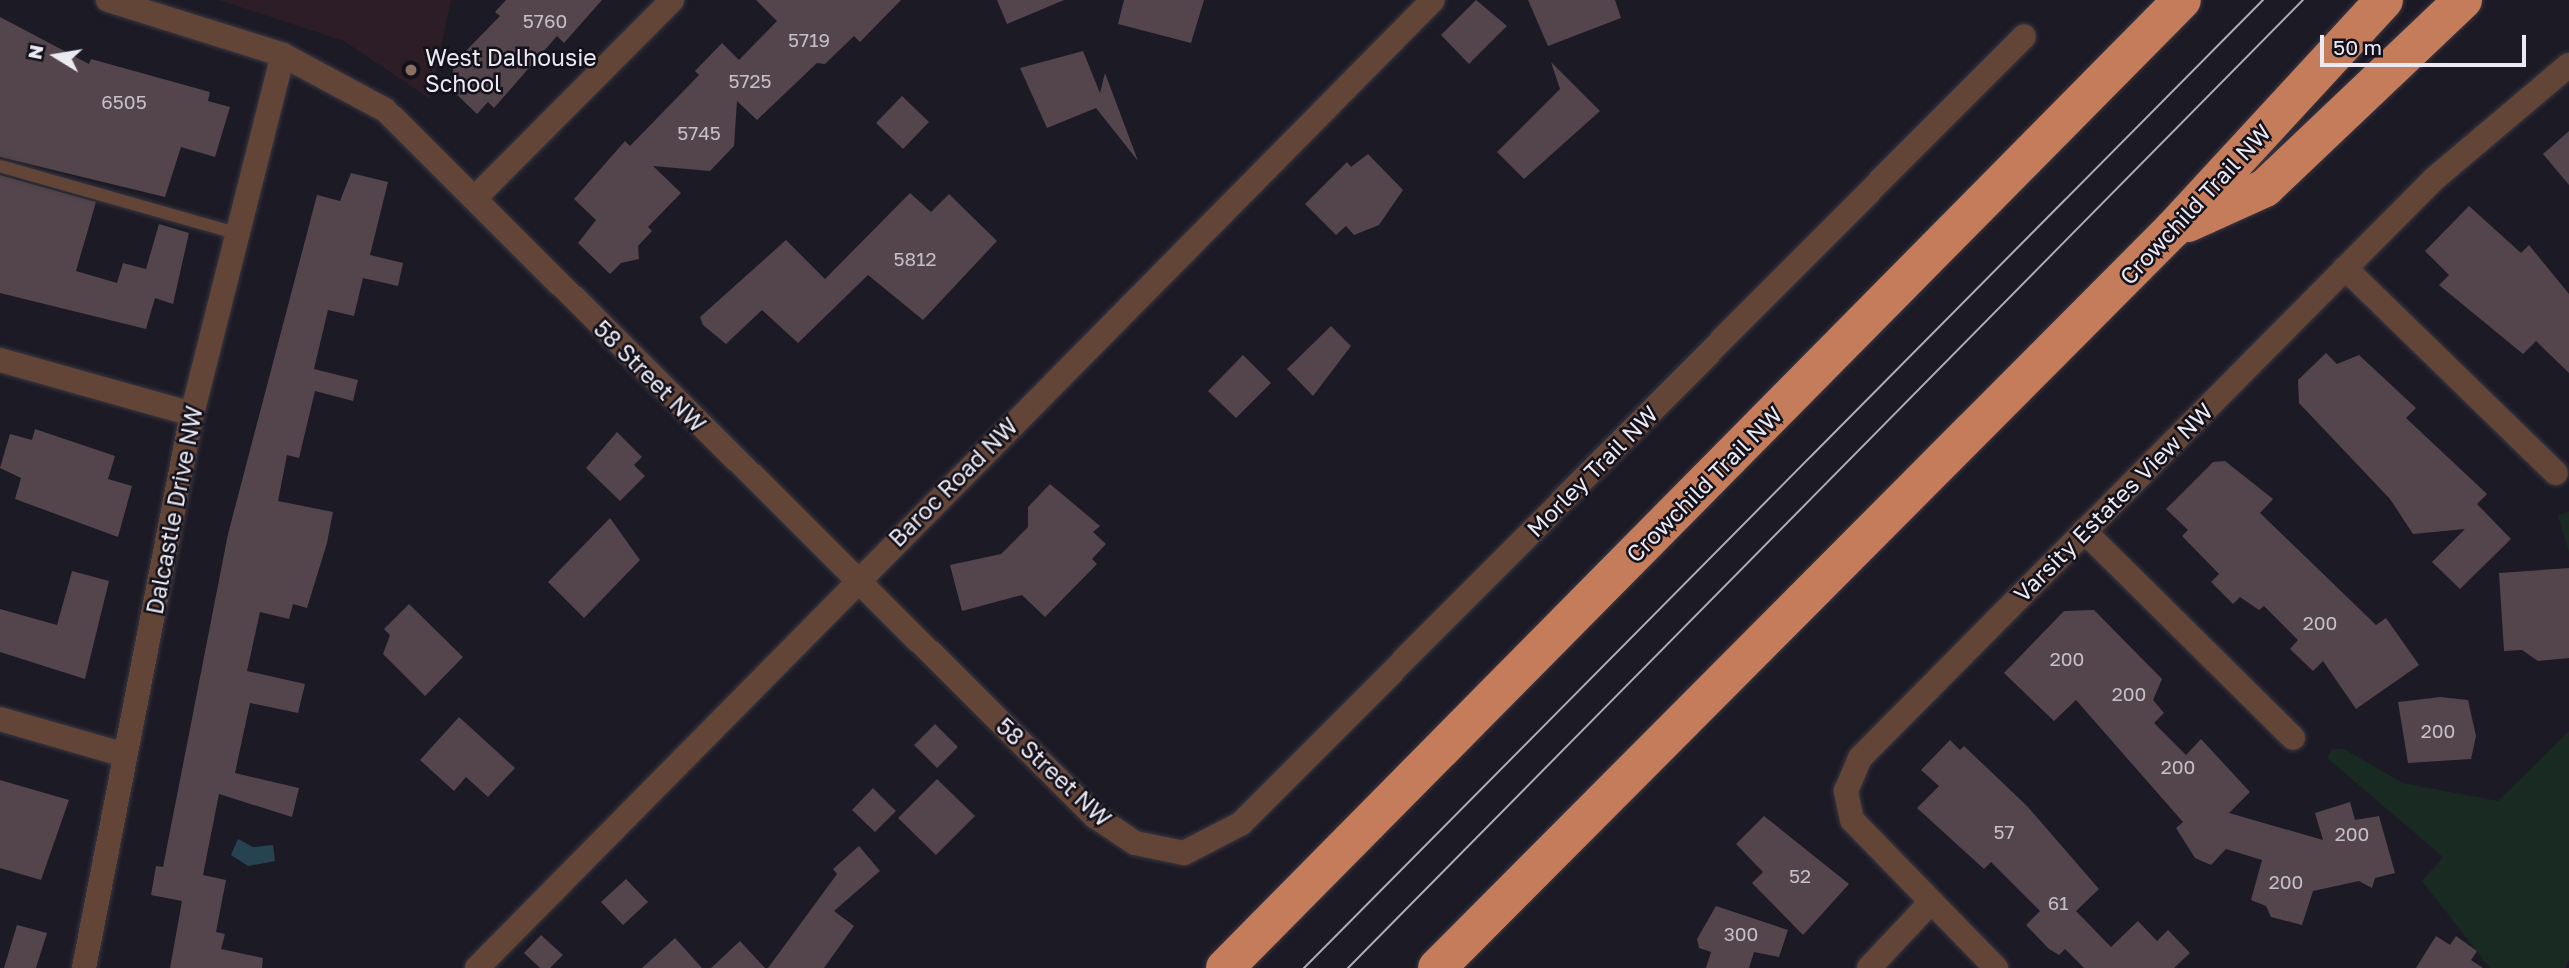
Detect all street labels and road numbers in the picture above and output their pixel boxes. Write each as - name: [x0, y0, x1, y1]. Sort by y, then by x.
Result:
- street label: Crowchild Trail NW: [2114, 118, 2276, 290]
- street label: 58 Street NW: [588, 314, 712, 438]
- street label: Varsity Estates View NW: [2008, 397, 2218, 607]
- street label: Morley Trail NW: [1521, 400, 1663, 542]
- street label: Crowchild Trail NW: [1620, 400, 1788, 568]
- street label: Dalcastle Drive NW: [140, 403, 208, 617]
- street label: Baroc Road NW: [883, 412, 1023, 552]
- street label: 58 Street NW: [991, 712, 1117, 832]

